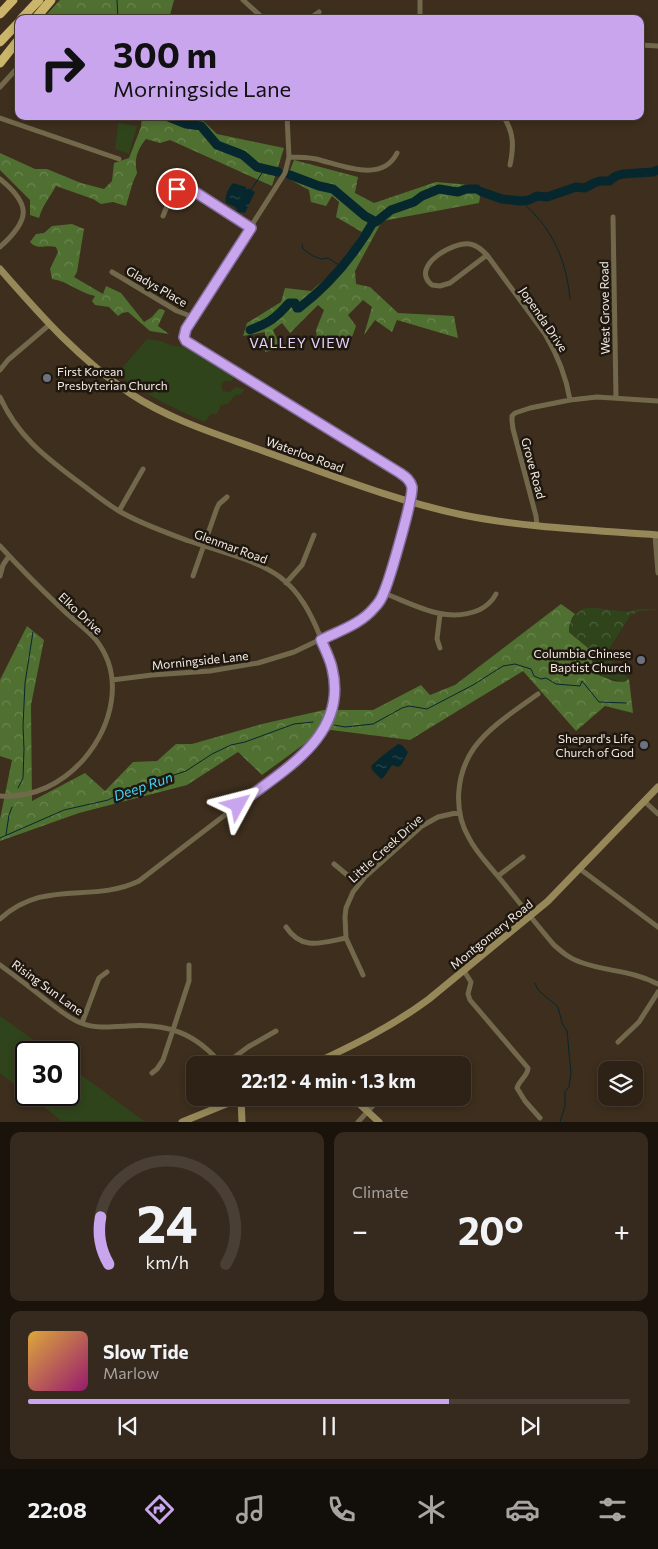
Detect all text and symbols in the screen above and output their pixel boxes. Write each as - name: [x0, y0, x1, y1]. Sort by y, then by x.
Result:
- text: 300 m: [113, 32, 217, 75]
- icon: right: [30, 35, 95, 100]
- text: Morningside Lane: [113, 75, 291, 102]
- pin: [156, 168, 198, 210]
- icon: arrive: [163, 175, 191, 203]
- street label: West Grove Road: [596, 261, 612, 355]
- street label: Gladys Place: [124, 263, 190, 309]
- street label: Jopenda Drive: [516, 284, 571, 355]
- district label: VALLEY VIEW: [249, 334, 351, 351]
- place label: First Korean Presbyterian Church: [57, 364, 168, 392]
- marker: First Korean Presbyterian Church: [41, 372, 53, 384]
- street label: Waterloo Road: [264, 433, 346, 475]
- street label: Grove Road: [519, 436, 549, 500]
- street label: Glenmar Road: [192, 526, 270, 566]
- street label: Elko Drive: [56, 589, 106, 637]
- place label: Columbia Chinese Baptist Church: [533, 646, 631, 674]
- street label: Morningside Lane: [151, 648, 249, 672]
- marker: Columbia Chinese Baptist Church: [635, 654, 647, 666]
- place label: Shepard's Life Church of God: [555, 731, 634, 759]
- marker: Shepard's Life Church of God: [638, 739, 650, 751]
- water label: Deep Run: [111, 768, 175, 804]
- position arrow: [211, 778, 263, 830]
- street label: Little Creek Drive: [345, 811, 425, 885]
- street label: Montgomery Road: [447, 896, 535, 972]
- street label: Rising Sun Lane: [10, 956, 86, 1018]
- speed limit sign: 30: [15, 1041, 80, 1106]
- map controls: [598, 1061, 643, 1106]
- button: layers: [598, 1061, 643, 1106]
- text: 22:12 · 4 min · 1.3 km: [241, 1069, 416, 1092]
- text: Climate: [352, 1182, 408, 1201]
- text: 24: [137, 1190, 197, 1254]
- text: 20°: [458, 1206, 524, 1253]
- text: −: [352, 1213, 368, 1247]
- text: +: [614, 1213, 630, 1247]
- text: km/h: [145, 1251, 189, 1273]
- text: Slow Tide: [103, 1340, 189, 1363]
- text: Marlow: [103, 1363, 159, 1382]
- icon: previous: [114, 1412, 142, 1440]
- icon: pause: [315, 1412, 343, 1440]
- icon: next: [516, 1412, 544, 1440]
- icon: directions: [142, 1492, 177, 1527]
- icon: music: [233, 1492, 268, 1527]
- icon: phone: [324, 1492, 359, 1527]
- icon: climate: [414, 1492, 449, 1527]
- icon: car: [505, 1492, 540, 1527]
- icon: filters: [595, 1492, 630, 1527]
- text: 22:08: [28, 1496, 87, 1523]

